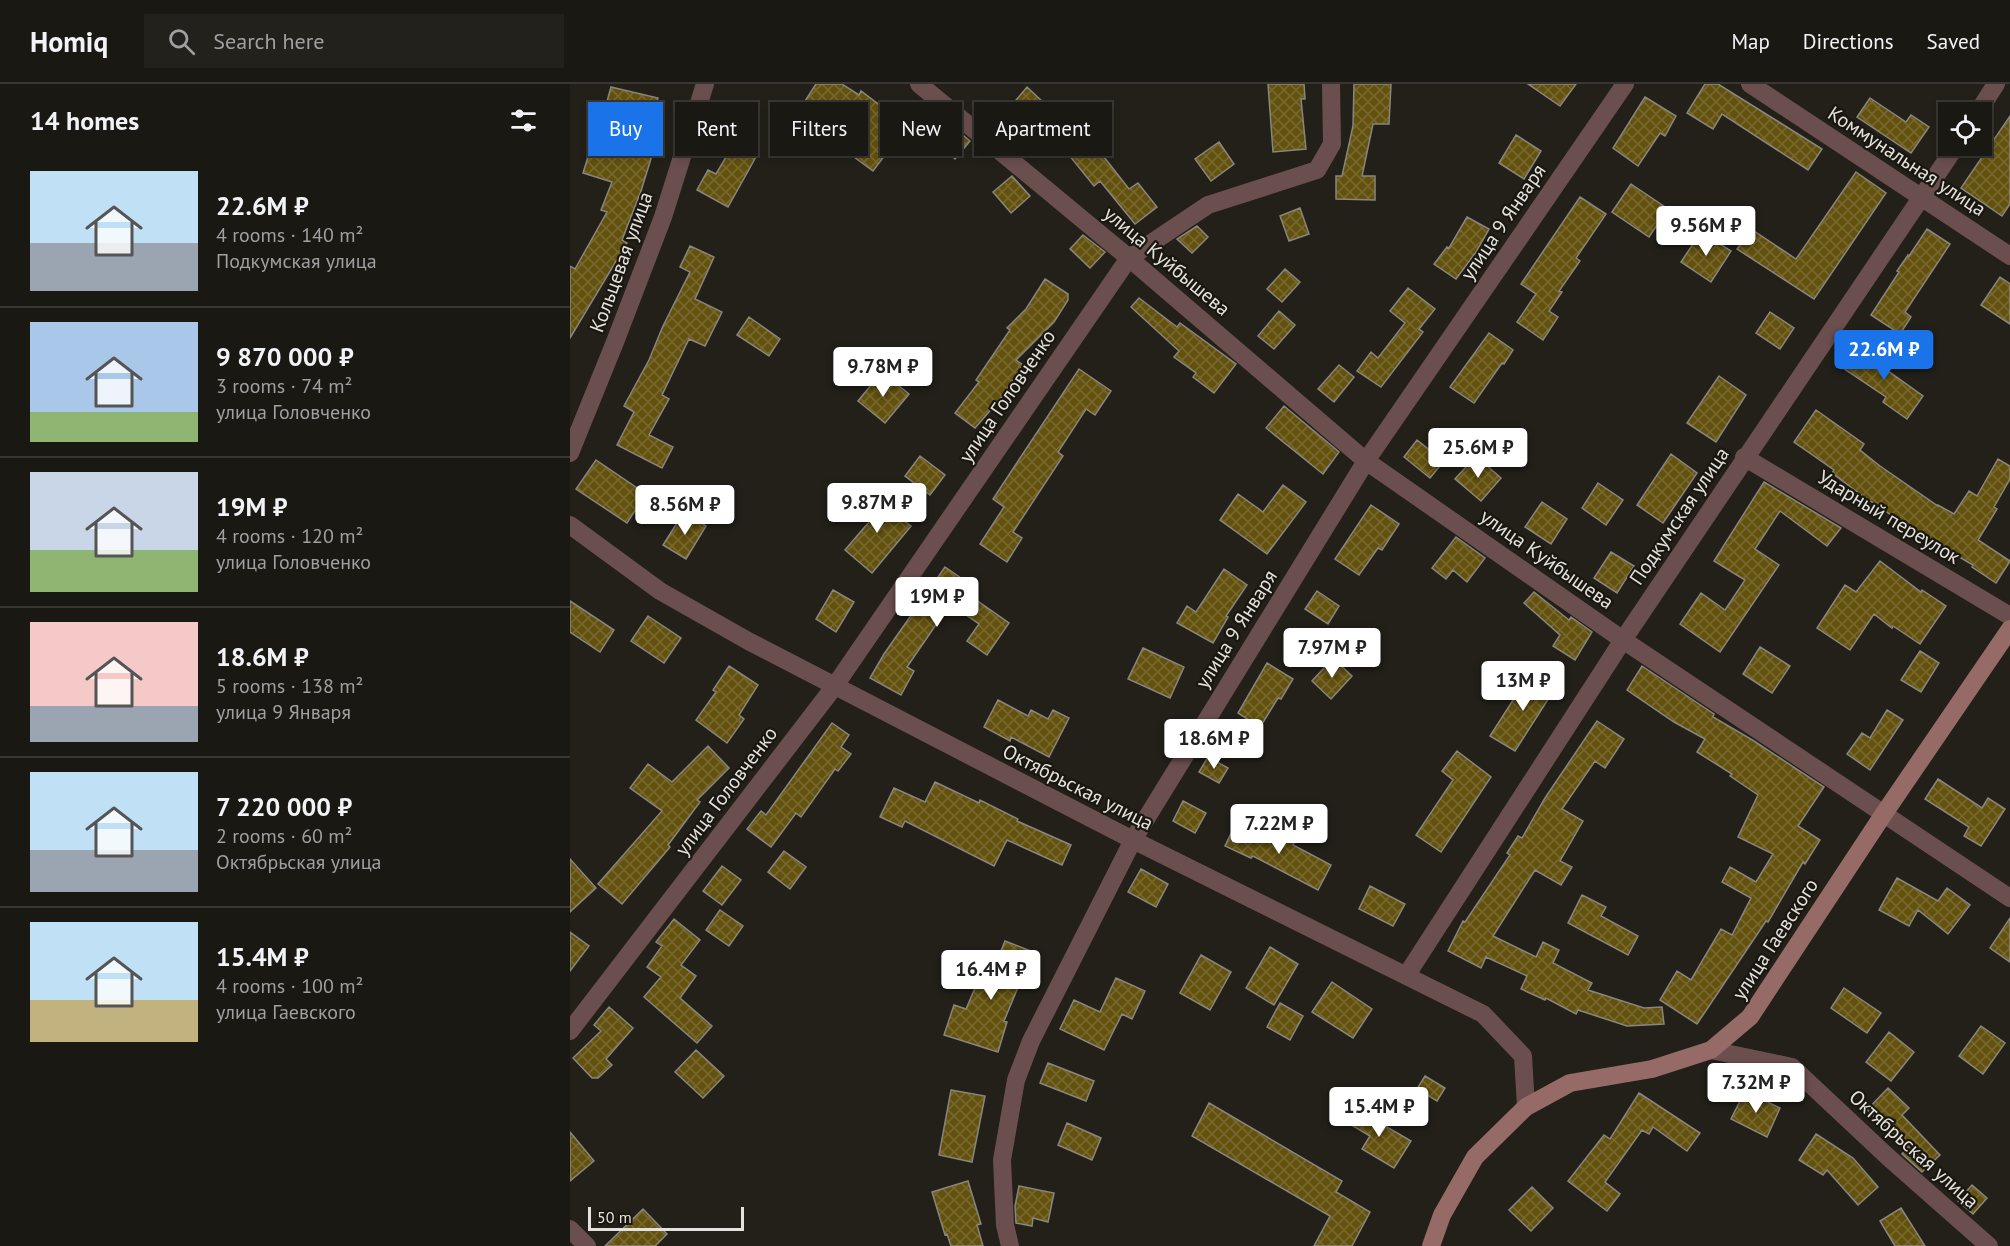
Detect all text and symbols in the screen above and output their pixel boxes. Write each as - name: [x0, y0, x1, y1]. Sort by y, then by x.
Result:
- search box: [144, 14, 564, 68]
- text: Homiq: [30, 23, 108, 60]
- icon: search: [165, 25, 198, 58]
- text: Search here: [213, 27, 324, 55]
- text: Map: [1731, 28, 1770, 55]
- text: Directions: [1803, 28, 1894, 55]
- text: Saved: [1927, 28, 1980, 55]
- street label: Коммунальная улица: [1823, 100, 1991, 222]
- chip: Buy: [588, 102, 663, 156]
- chip: Rent: [675, 102, 758, 156]
- chip: Filters: [770, 102, 868, 156]
- chip: New: [880, 102, 962, 156]
- chip: Apartment: [974, 102, 1112, 156]
- map controls: [1938, 102, 1992, 156]
- button: locate: [1938, 102, 1992, 156]
- text: 14 homes: [30, 104, 139, 137]
- icon: filters: [507, 104, 540, 137]
- street label: улица 9 Января: [1455, 159, 1551, 285]
- street label: Кольцевая улица: [584, 188, 658, 336]
- text: 22.6M ₽: [216, 189, 309, 222]
- icon: home: [78, 195, 150, 267]
- street label: улица Куйбышева: [1098, 200, 1236, 322]
- pin: 9.56M ₽: [1651, 206, 1761, 257]
- text: 9.56M ₽: [1670, 212, 1742, 238]
- text: 4 rooms · 140 m²: [216, 222, 363, 248]
- text: Подкумская улица: [216, 248, 377, 274]
- street label: улица Головченко: [953, 324, 1061, 468]
- pin: 22.6M ₽: [1829, 330, 1939, 381]
- text: 22.6M ₽: [1848, 336, 1920, 362]
- text: 9 870 000 ₽: [216, 340, 354, 373]
- icon: home: [78, 346, 150, 418]
- pin: 9.78M ₽: [828, 347, 938, 398]
- text: 9.78M ₽: [847, 353, 919, 379]
- text: 3 rooms · 74 m²: [216, 373, 352, 399]
- text: улица Головченко: [216, 399, 371, 425]
- pin: 25.6M ₽: [1423, 428, 1533, 479]
- text: 25.6M ₽: [1442, 434, 1514, 460]
- street label: Подкумская улица: [1623, 442, 1735, 590]
- street label: Ударный переулок: [1813, 464, 1965, 570]
- pin: 9.87M ₽: [822, 483, 932, 534]
- pin: 8.56M ₽: [630, 485, 740, 536]
- text: 9.87M ₽: [841, 489, 913, 515]
- text: 19M ₽: [216, 490, 288, 523]
- text: 8.56M ₽: [649, 491, 721, 517]
- icon: home: [78, 496, 150, 568]
- street label: улица Куйбышева: [1475, 503, 1619, 615]
- text: 4 rooms · 120 m²: [216, 523, 363, 549]
- text: улица Головченко: [216, 549, 371, 575]
- street label: улица 9 Января: [1189, 565, 1283, 693]
- pin: 19M ₽: [895, 577, 979, 628]
- text: 19M ₽: [909, 583, 965, 609]
- pin: 7.97M ₽: [1277, 628, 1387, 679]
- text: 7.97M ₽: [1298, 634, 1366, 660]
- text: 18.6M ₽: [216, 640, 309, 673]
- icon: home: [78, 646, 150, 718]
- pin: 13M ₽: [1481, 661, 1565, 712]
- text: 13M ₽: [1495, 667, 1551, 693]
- text: 5 rooms · 138 m²: [216, 673, 363, 699]
- text: улица 9 Января: [216, 699, 351, 725]
- pin: 18.6M ₽: [1159, 719, 1269, 770]
- street label: улица Головченко: [669, 721, 783, 861]
- text: 18.6M ₽: [1178, 725, 1250, 751]
- street label: Октябрьская улица: [998, 738, 1158, 836]
- text: 7 220 000 ₽: [216, 790, 352, 823]
- icon: home: [78, 796, 150, 868]
- pin: 7.22M ₽: [1224, 804, 1334, 855]
- text: 7.22M ₽: [1245, 810, 1313, 836]
- text: 2 rooms · 60 m²: [216, 823, 352, 849]
- text: Октябрьская улица: [216, 849, 382, 875]
- street label: улица Гаевского: [1726, 873, 1824, 1005]
- text: 15.4M ₽: [216, 940, 309, 973]
- icon: home: [78, 946, 150, 1018]
- pin: 16.4M ₽: [936, 950, 1046, 1001]
- text: 16.4M ₽: [955, 956, 1027, 982]
- text: 4 rooms · 100 m²: [216, 973, 363, 999]
- text: улица Гаевского: [216, 999, 356, 1025]
- pin: 7.32M ₽: [1701, 1063, 1811, 1114]
- text: 7.32M ₽: [1722, 1069, 1790, 1095]
- street label: Октябрьская улица: [1844, 1084, 1984, 1214]
- pin: 15.4M ₽: [1324, 1087, 1434, 1138]
- text: 15.4M ₽: [1343, 1093, 1415, 1119]
- scale bar: [588, 1204, 744, 1232]
- text: 50 m: [597, 1207, 632, 1227]

